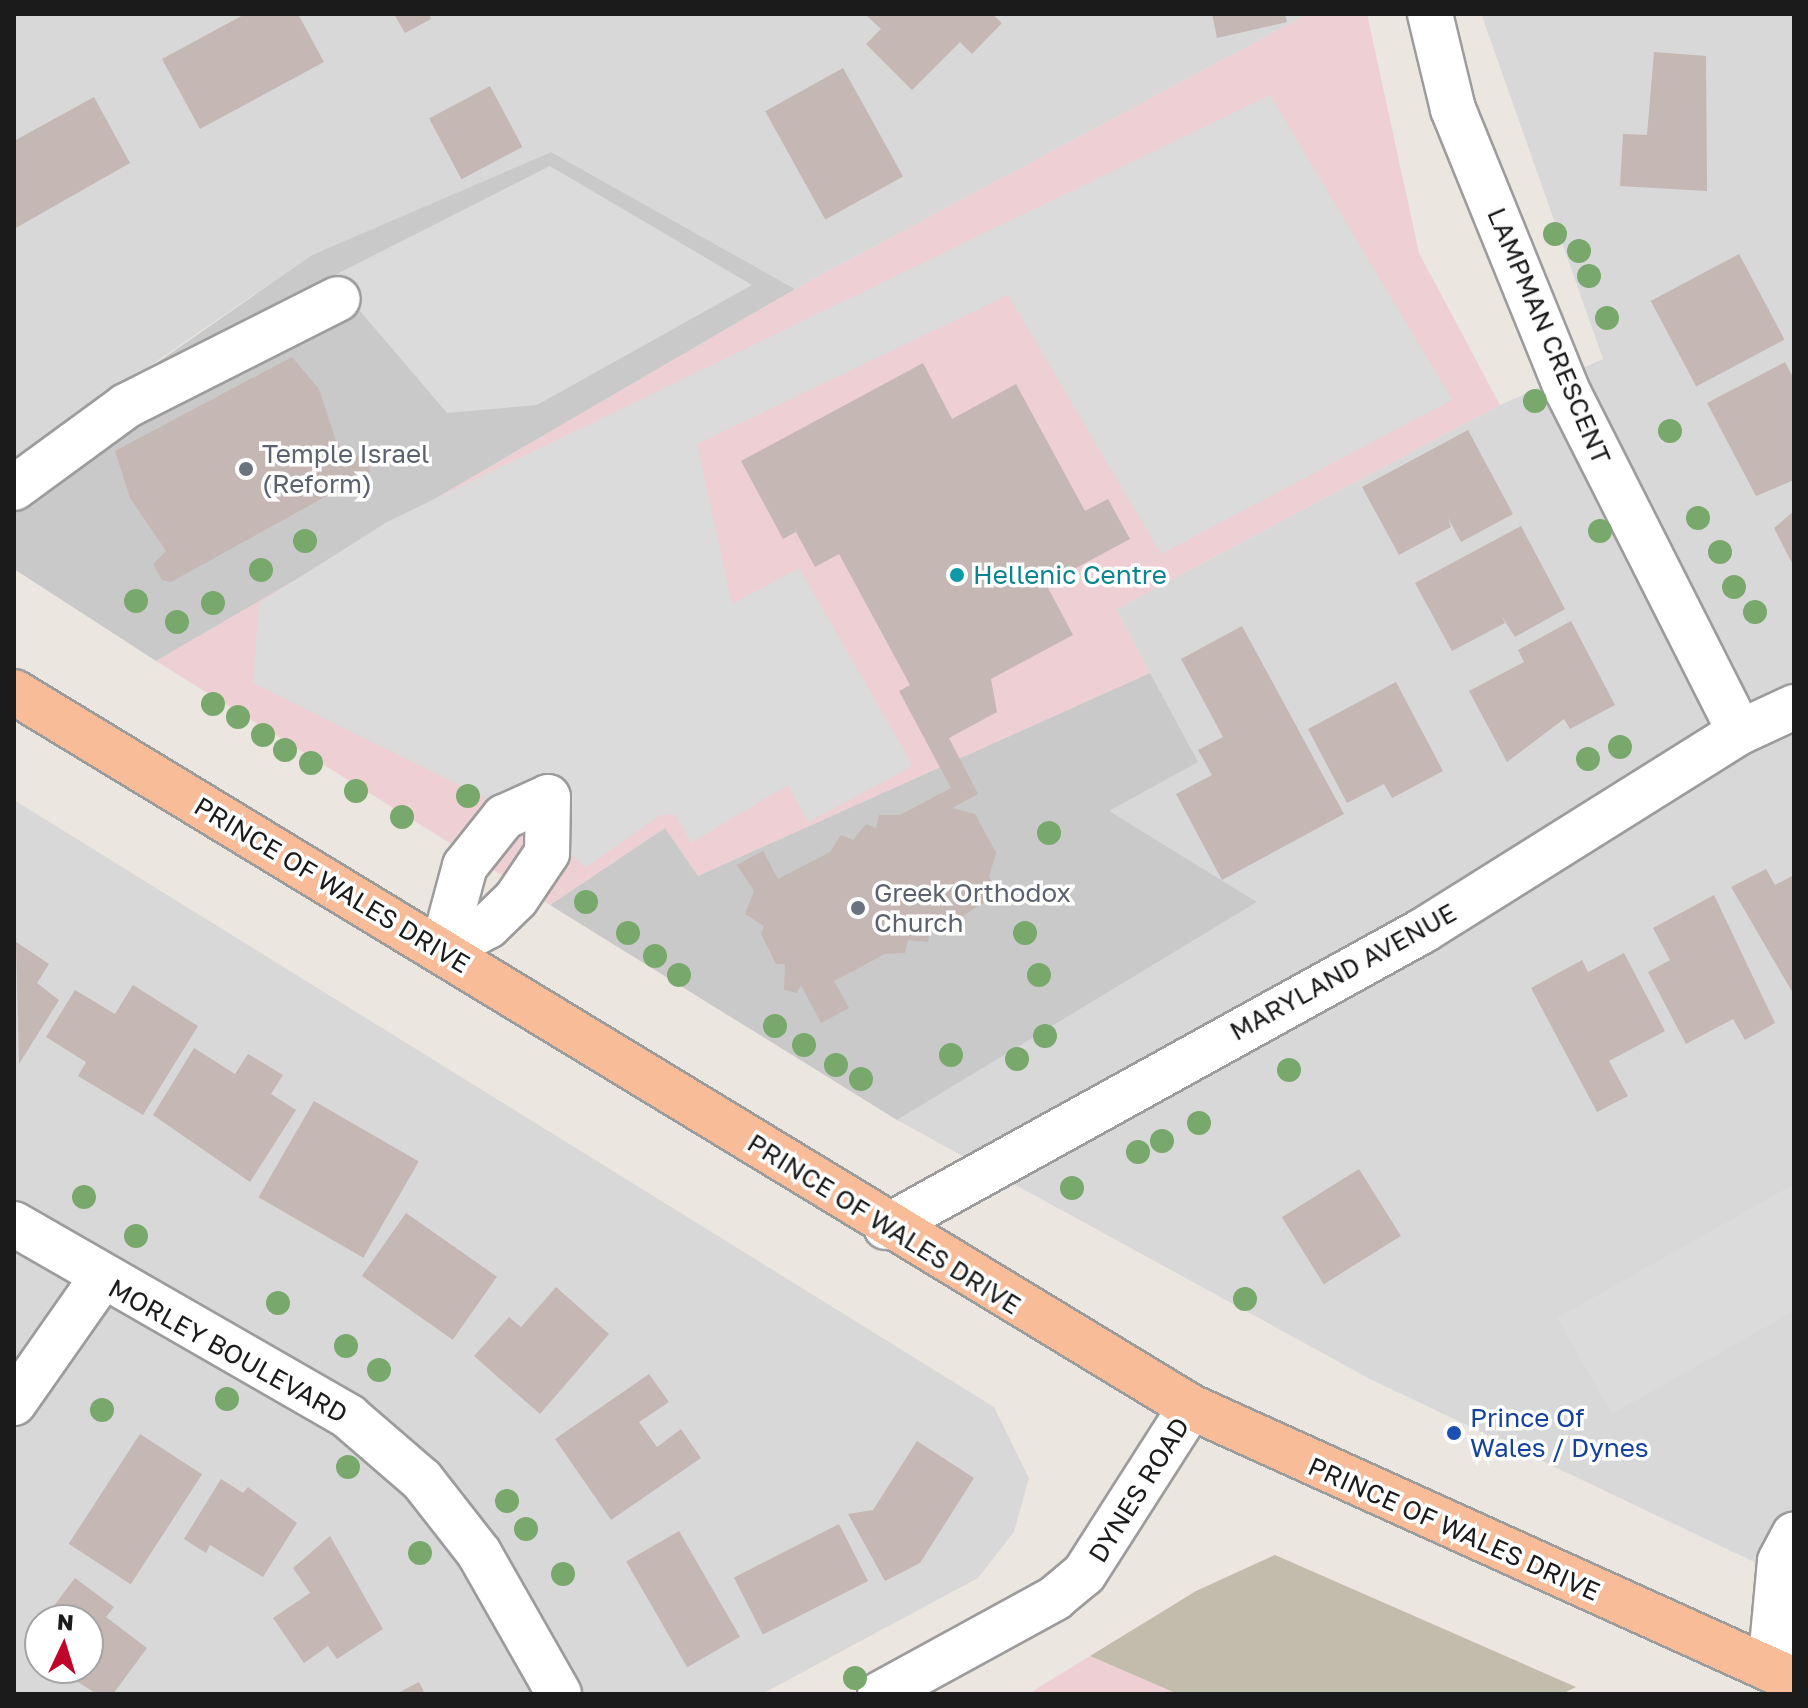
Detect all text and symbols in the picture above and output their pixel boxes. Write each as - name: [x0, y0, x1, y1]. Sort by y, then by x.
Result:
- street label: LAMPMAN CRESCENT: [1481, 203, 1617, 469]
- place label: Temple Israel (Reform): [262, 438, 429, 500]
- marker: Temple Israel (Reform): [237, 460, 255, 478]
- place label: Hellenic Centre: [973, 559, 1167, 591]
- marker: Hellenic Centre: [948, 566, 966, 584]
- street label: PRINCE OF WALES DRIVE: [189, 790, 475, 980]
- place label: Greek Orthodox Church: [874, 877, 1071, 938]
- street label: MARYLAND AVENUE: [1224, 897, 1462, 1047]
- marker: Greek Orthodox Church: [849, 899, 867, 917]
- street label: PRINCE OF WALES DRIVE: [742, 1127, 1026, 1321]
- street label: MORLEY BOULEVARD: [103, 1272, 353, 1430]
- place label: Prince Of Wales / Dynes: [1470, 1402, 1649, 1464]
- street label: DYNES ROAD: [1082, 1412, 1196, 1568]
- marker: Prince Of Wales / Dynes: [1445, 1424, 1463, 1442]
- street label: PRINCE OF WALES DRIVE: [1303, 1451, 1605, 1607]
- north arrow: [24, 1604, 104, 1684]
- text: N: [56, 1608, 75, 1636]

